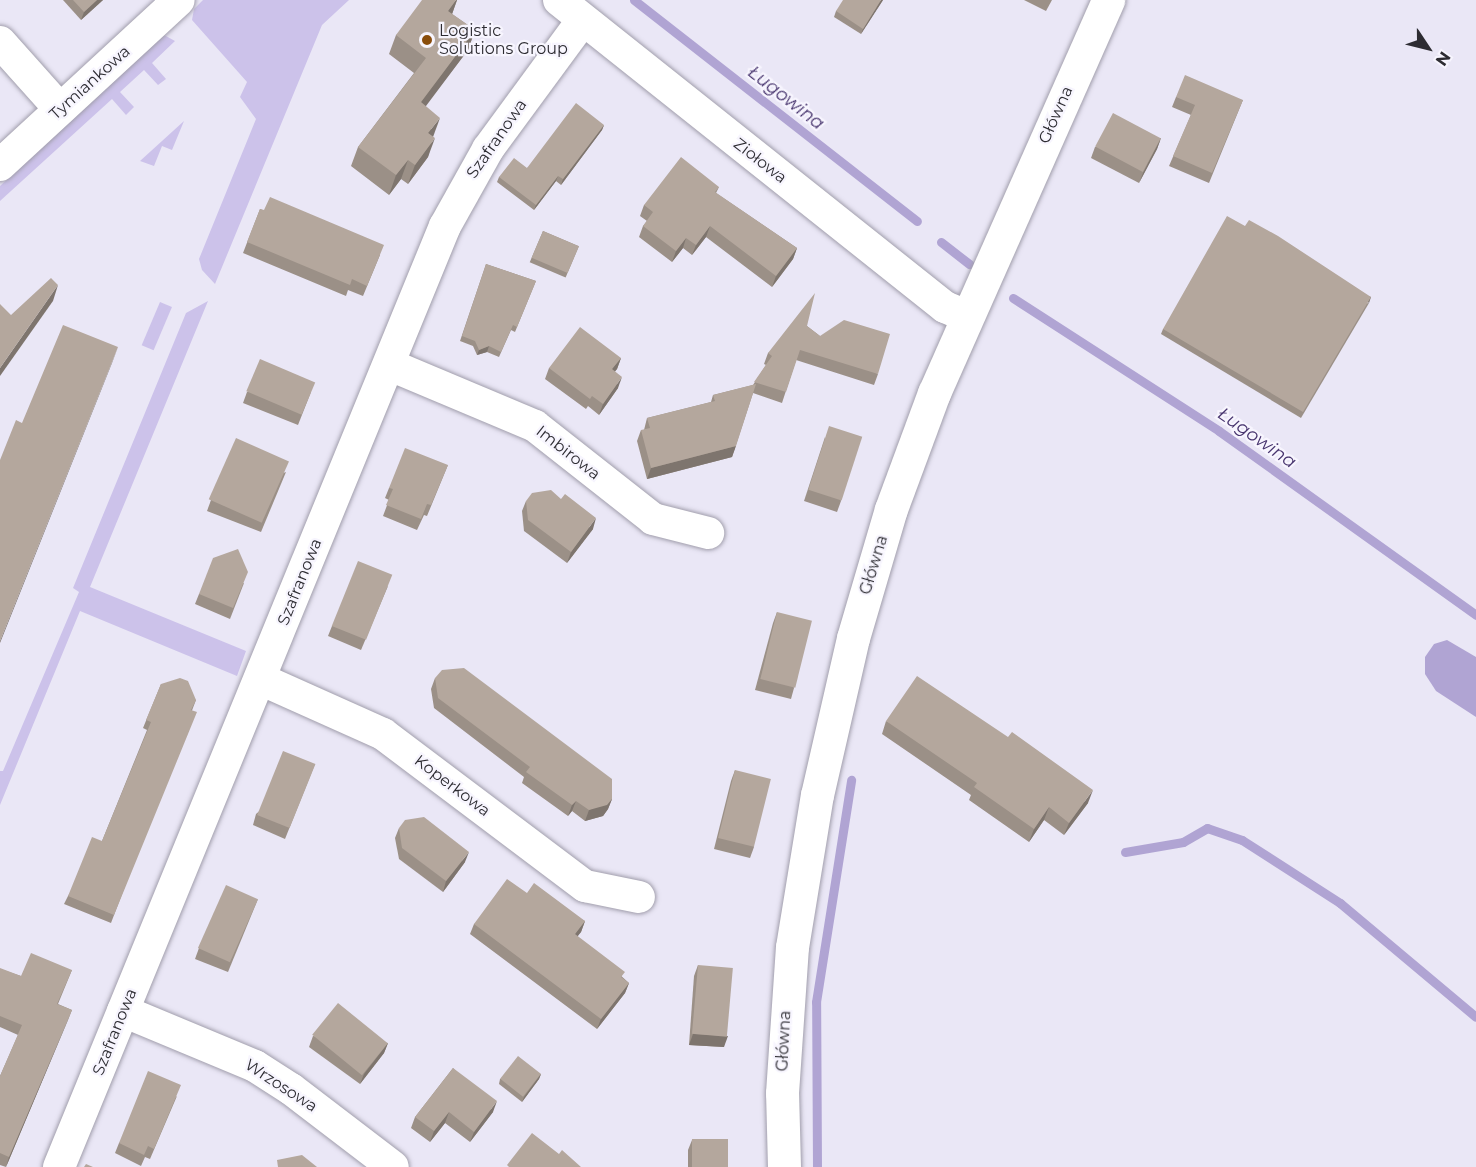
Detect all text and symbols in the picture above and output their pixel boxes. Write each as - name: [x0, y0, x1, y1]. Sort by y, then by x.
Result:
- north arrow: [1398, 18, 1458, 78]
- place label: Logistic Solutions Group: [439, 21, 568, 59]
- marker: Logistic Solutions Group: [420, 33, 434, 47]
- street label: Tymiankowa: [46, 42, 134, 124]
- text: N: [1432, 48, 1455, 69]
- water label: Ługowina: [743, 61, 829, 135]
- street label: Główna: [1035, 83, 1077, 147]
- street label: Szafranowa: [463, 96, 531, 182]
- street label: Ziołowa: [730, 134, 790, 188]
- water label: Ługowina: [1214, 403, 1300, 473]
- street label: Imbirowa: [532, 422, 604, 484]
- street label: Główna: [856, 533, 892, 597]
- street label: Szafranowa: [274, 536, 326, 628]
- street label: Koperkowa: [410, 751, 494, 821]
- street label: Szafranowa: [89, 986, 141, 1078]
- street label: Główna: [773, 1010, 795, 1072]
- street label: Wrzosowa: [241, 1055, 321, 1117]

